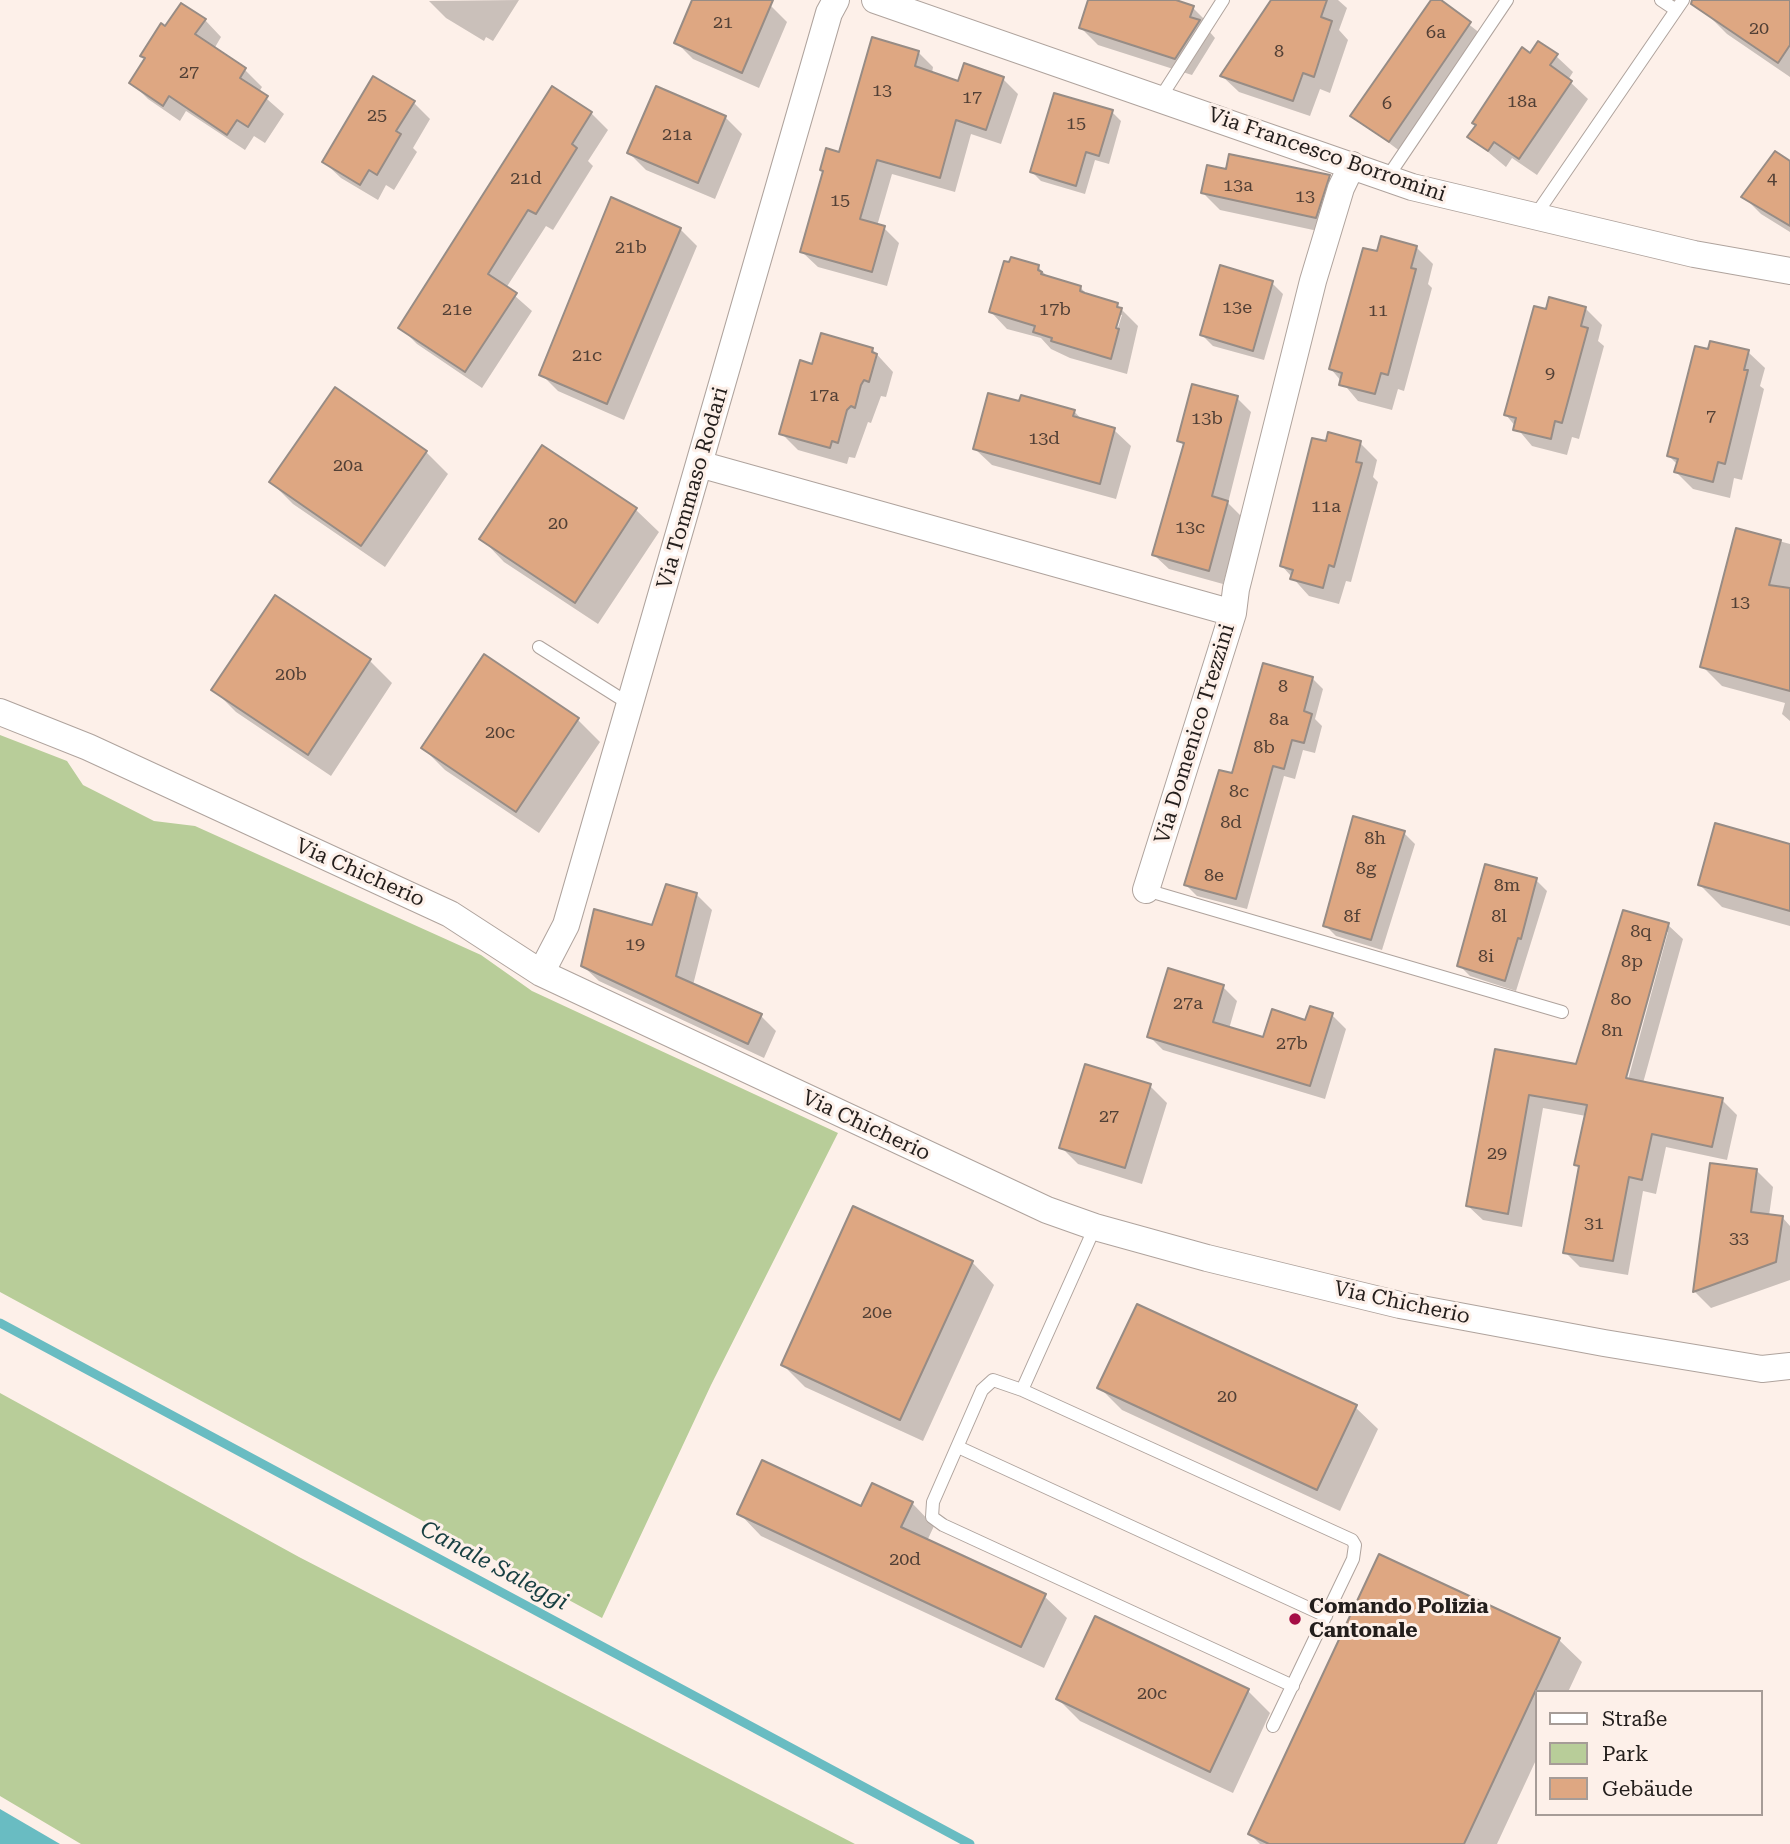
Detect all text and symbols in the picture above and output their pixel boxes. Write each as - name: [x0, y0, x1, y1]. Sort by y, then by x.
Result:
- house number: 21: [713, 12, 733, 34]
- house number: 20: [1749, 18, 1769, 40]
- house number: 6a: [1426, 22, 1446, 44]
- house number: 8: [1274, 41, 1284, 63]
- house number: 27: [179, 62, 199, 84]
- house number: 13: [872, 80, 892, 102]
- house number: 17: [962, 87, 982, 109]
- house number: 18a: [1507, 91, 1537, 113]
- house number: 6: [1382, 93, 1392, 115]
- street label: Via Francesco Borromini: [1205, 102, 1449, 208]
- house number: 25: [367, 105, 387, 127]
- house number: 15: [1066, 113, 1086, 135]
- house number: 21a: [662, 124, 692, 146]
- house number: 21d: [510, 168, 542, 190]
- house number: 4: [1767, 168, 1777, 190]
- house number: 13a: [1223, 175, 1253, 197]
- house number: 13: [1295, 186, 1315, 208]
- house number: 15: [830, 190, 850, 212]
- house number: 21b: [615, 237, 647, 259]
- house number: 13e: [1222, 297, 1252, 319]
- house number: 21e: [442, 299, 472, 321]
- house number: 17b: [1039, 299, 1071, 321]
- house number: 11: [1368, 300, 1388, 322]
- house number: 21c: [572, 345, 602, 367]
- house number: 9: [1545, 363, 1555, 385]
- street label: Via Tommaso Rodari: [652, 384, 734, 592]
- house number: 17a: [809, 385, 839, 407]
- house number: 7: [1706, 406, 1716, 428]
- house number: 13b: [1191, 408, 1223, 430]
- house number: 13d: [1028, 428, 1060, 450]
- house number: 20a: [333, 455, 363, 477]
- house number: 11a: [1311, 496, 1341, 518]
- house number: 20: [548, 513, 568, 535]
- house number: 13c: [1175, 517, 1205, 539]
- house number: 13: [1730, 592, 1750, 614]
- street label: Via Domenico Trezzini: [1150, 621, 1240, 847]
- house number: 20b: [275, 664, 307, 686]
- house number: 8: [1278, 676, 1288, 698]
- house number: 8a: [1269, 709, 1289, 731]
- house number: 20c: [485, 722, 515, 744]
- house number: 8b: [1253, 737, 1275, 759]
- house number: 8c: [1229, 781, 1249, 803]
- house number: 8d: [1220, 812, 1242, 834]
- house number: 8h: [1364, 828, 1386, 850]
- street label: Via Chicherio: [292, 833, 428, 913]
- house number: 8g: [1356, 858, 1376, 880]
- house number: 8e: [1204, 865, 1224, 887]
- house number: 8m: [1494, 875, 1520, 897]
- house number: 8f: [1343, 906, 1361, 928]
- house number: 8l: [1491, 906, 1507, 928]
- house number: 8q: [1630, 921, 1652, 943]
- house number: 19: [625, 934, 645, 956]
- house number: 8i: [1478, 946, 1494, 968]
- house number: 8p: [1621, 951, 1643, 973]
- house number: 8o: [1610, 989, 1632, 1011]
- house number: 27a: [1173, 993, 1203, 1015]
- house number: 8n: [1601, 1020, 1623, 1042]
- house number: 27b: [1276, 1033, 1308, 1055]
- street label: Via Chicherio: [798, 1085, 934, 1167]
- house number: 27: [1099, 1106, 1119, 1128]
- house number: 29: [1487, 1143, 1507, 1165]
- house number: 31: [1584, 1213, 1604, 1235]
- house number: 33: [1729, 1228, 1749, 1250]
- street label: Via Chicherio: [1332, 1276, 1472, 1330]
- house number: 20e: [862, 1302, 892, 1324]
- house number: 20: [1217, 1386, 1237, 1408]
- water label: Canale Saleggi: [415, 1515, 573, 1617]
- house number: 20d: [889, 1549, 921, 1571]
- place label: Comando Polizia Cantonale: [1309, 1594, 1489, 1644]
- marker: Comando Polizia Cantonale: [1287, 1611, 1303, 1627]
- house number: 20c: [1137, 1683, 1167, 1705]
- legend: [1534, 1690, 1762, 1816]
- text: Straße: [1602, 1707, 1667, 1731]
- text: Park: [1602, 1742, 1648, 1766]
- text: Gebäude: [1602, 1777, 1693, 1801]

